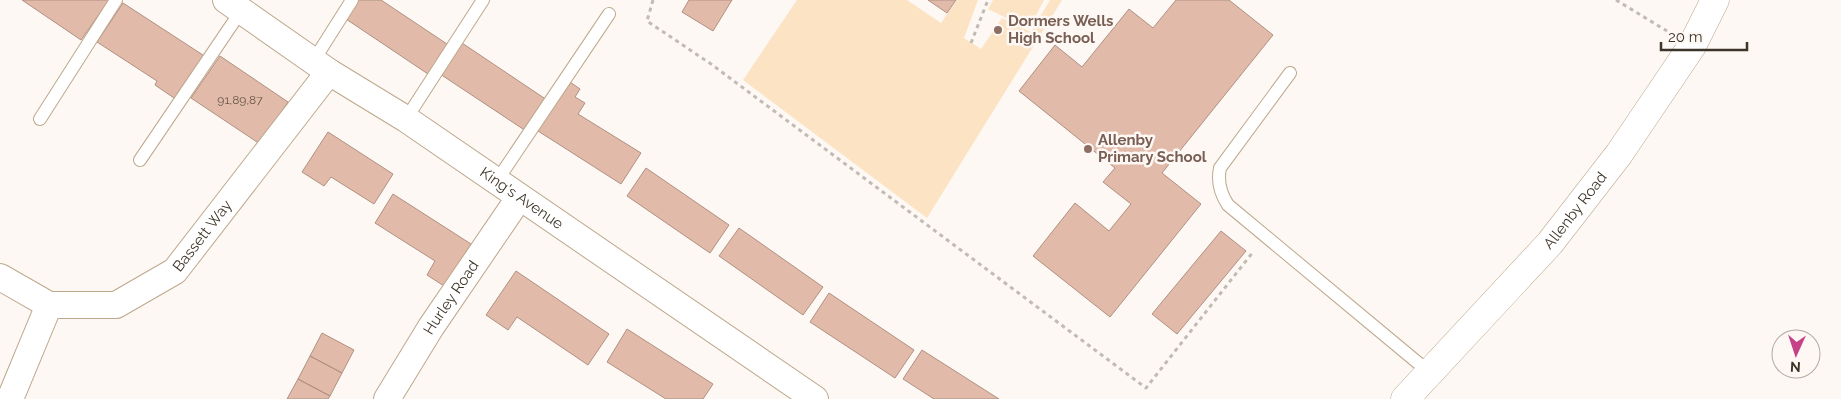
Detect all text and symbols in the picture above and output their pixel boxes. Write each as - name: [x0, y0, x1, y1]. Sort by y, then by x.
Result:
- place label: Dormers Wells High School: [1008, 12, 1114, 47]
- scale bar: [1661, 20, 1747, 52]
- marker: Dormers Wells High School: [992, 24, 1004, 36]
- text: 20 m: [1668, 28, 1703, 46]
- house number: 91,89,87: [217, 93, 263, 107]
- place label: Allenby Primary School: [1098, 131, 1207, 166]
- marker: Allenby Primary School: [1082, 143, 1094, 155]
- street label: King's Avenue: [476, 163, 567, 233]
- street label: Allenby Road: [1540, 169, 1611, 253]
- street label: Bassett Way: [169, 196, 236, 275]
- street label: Hurley Road: [420, 257, 483, 338]
- north arrow: [1771, 329, 1821, 379]
- text: N: [1790, 359, 1801, 375]

